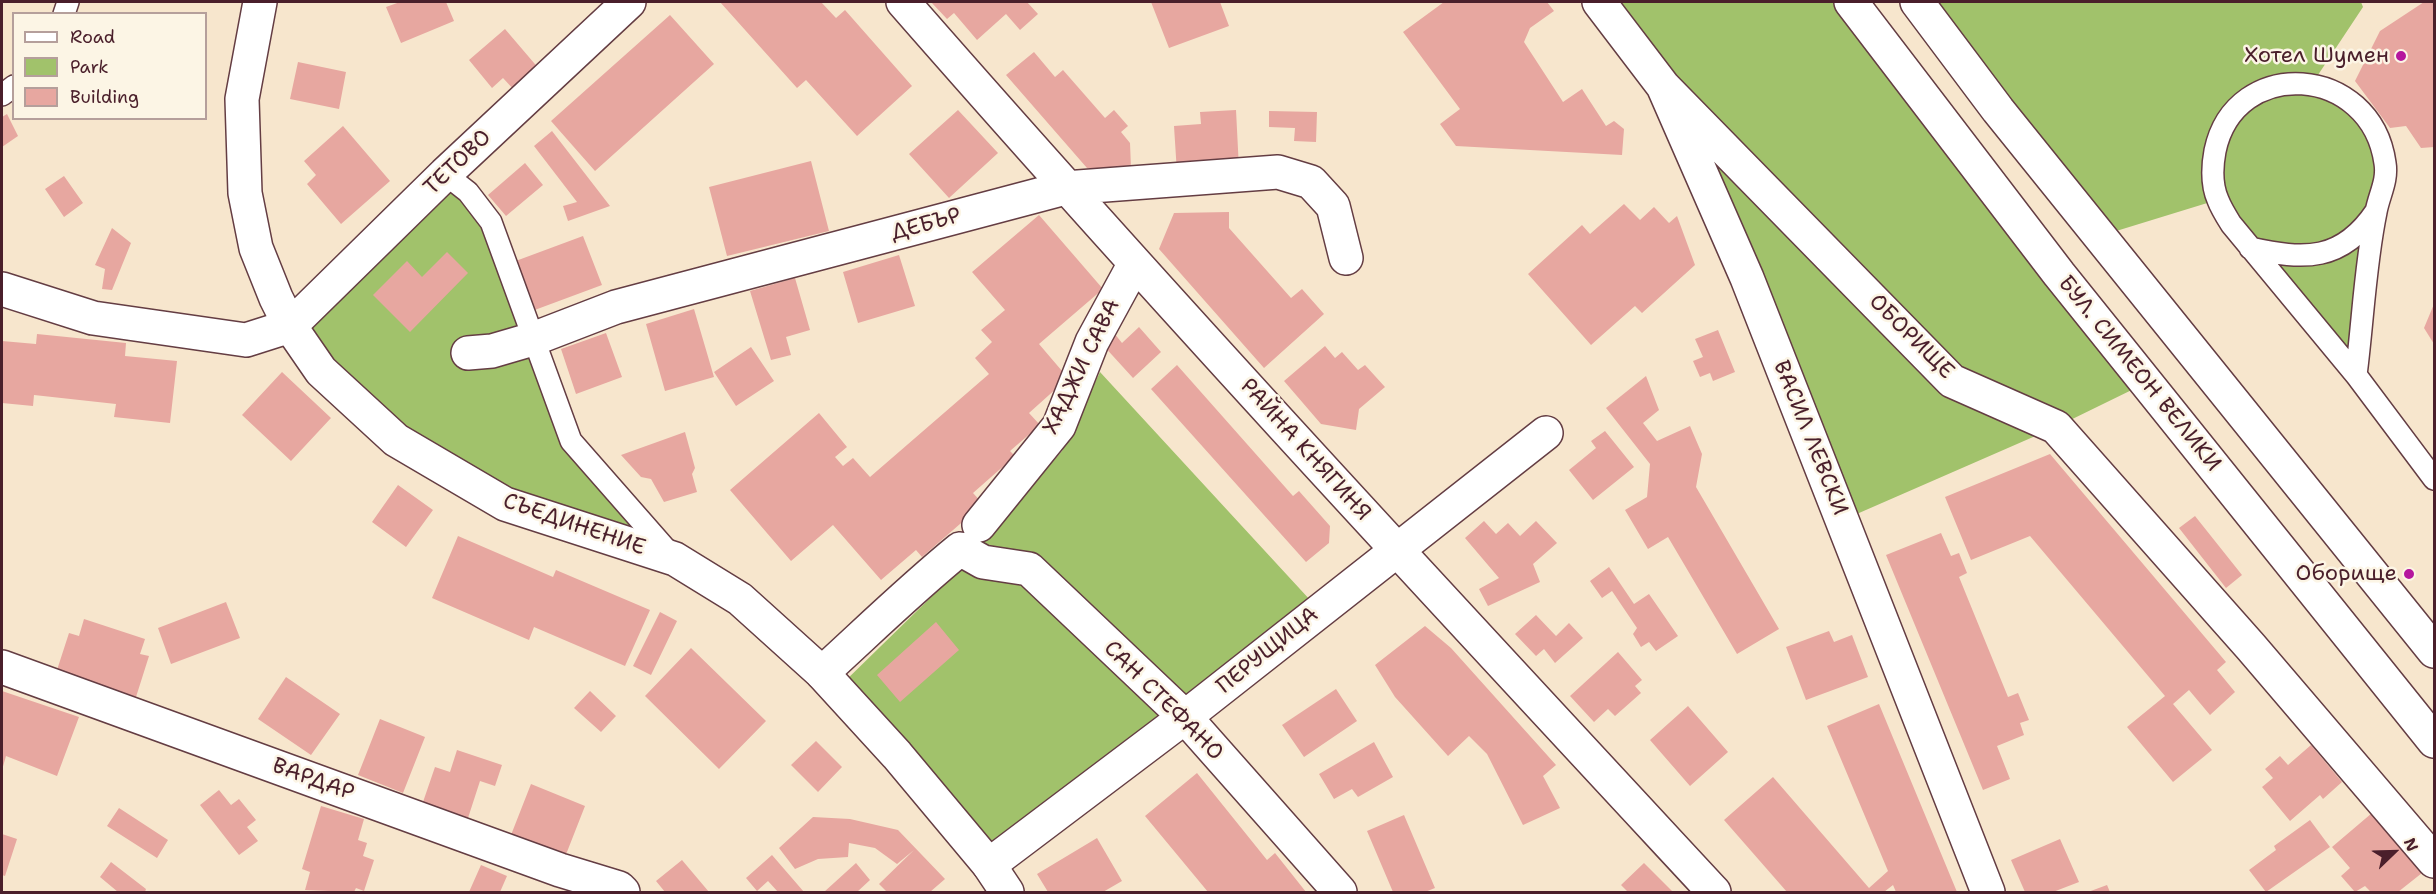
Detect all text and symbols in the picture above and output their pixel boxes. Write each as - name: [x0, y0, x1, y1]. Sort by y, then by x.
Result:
- legend: [12, 12, 207, 120]
- text: Road: [70, 25, 115, 49]
- place label: Хотел Шумен: [2244, 43, 2389, 69]
- marker: Хотел Шумен: [2394, 49, 2408, 63]
- text: Park: [70, 55, 109, 79]
- text: Building: [70, 85, 139, 109]
- street label: ТЕТОВО: [419, 125, 497, 201]
- street label: ДЕБЪР: [888, 203, 964, 247]
- street label: БУЛ. СИМЕОН ВЕЛИКИ: [2052, 271, 2226, 477]
- street label: ОБОРИЩЕ: [1863, 289, 1959, 385]
- street label: ХАДЖИ САВА: [1038, 295, 1126, 439]
- street label: ВАСИЛ ЛЕВСКИ: [1767, 357, 1853, 519]
- street label: РАЙНА КНЯГИНЯ: [1234, 373, 1376, 527]
- street label: СЪЕДИНЕНИЕ: [499, 488, 649, 562]
- place label: Оборище: [2295, 561, 2397, 587]
- marker: Оборище: [2402, 567, 2416, 581]
- street label: ПЕРУЩИЦА: [1212, 602, 1324, 700]
- street label: САН СТЕФАНО: [1098, 636, 1228, 766]
- street label: ВАРДАР: [268, 753, 358, 807]
- north arrow: [2364, 822, 2424, 882]
- text: N: [2399, 835, 2423, 855]

